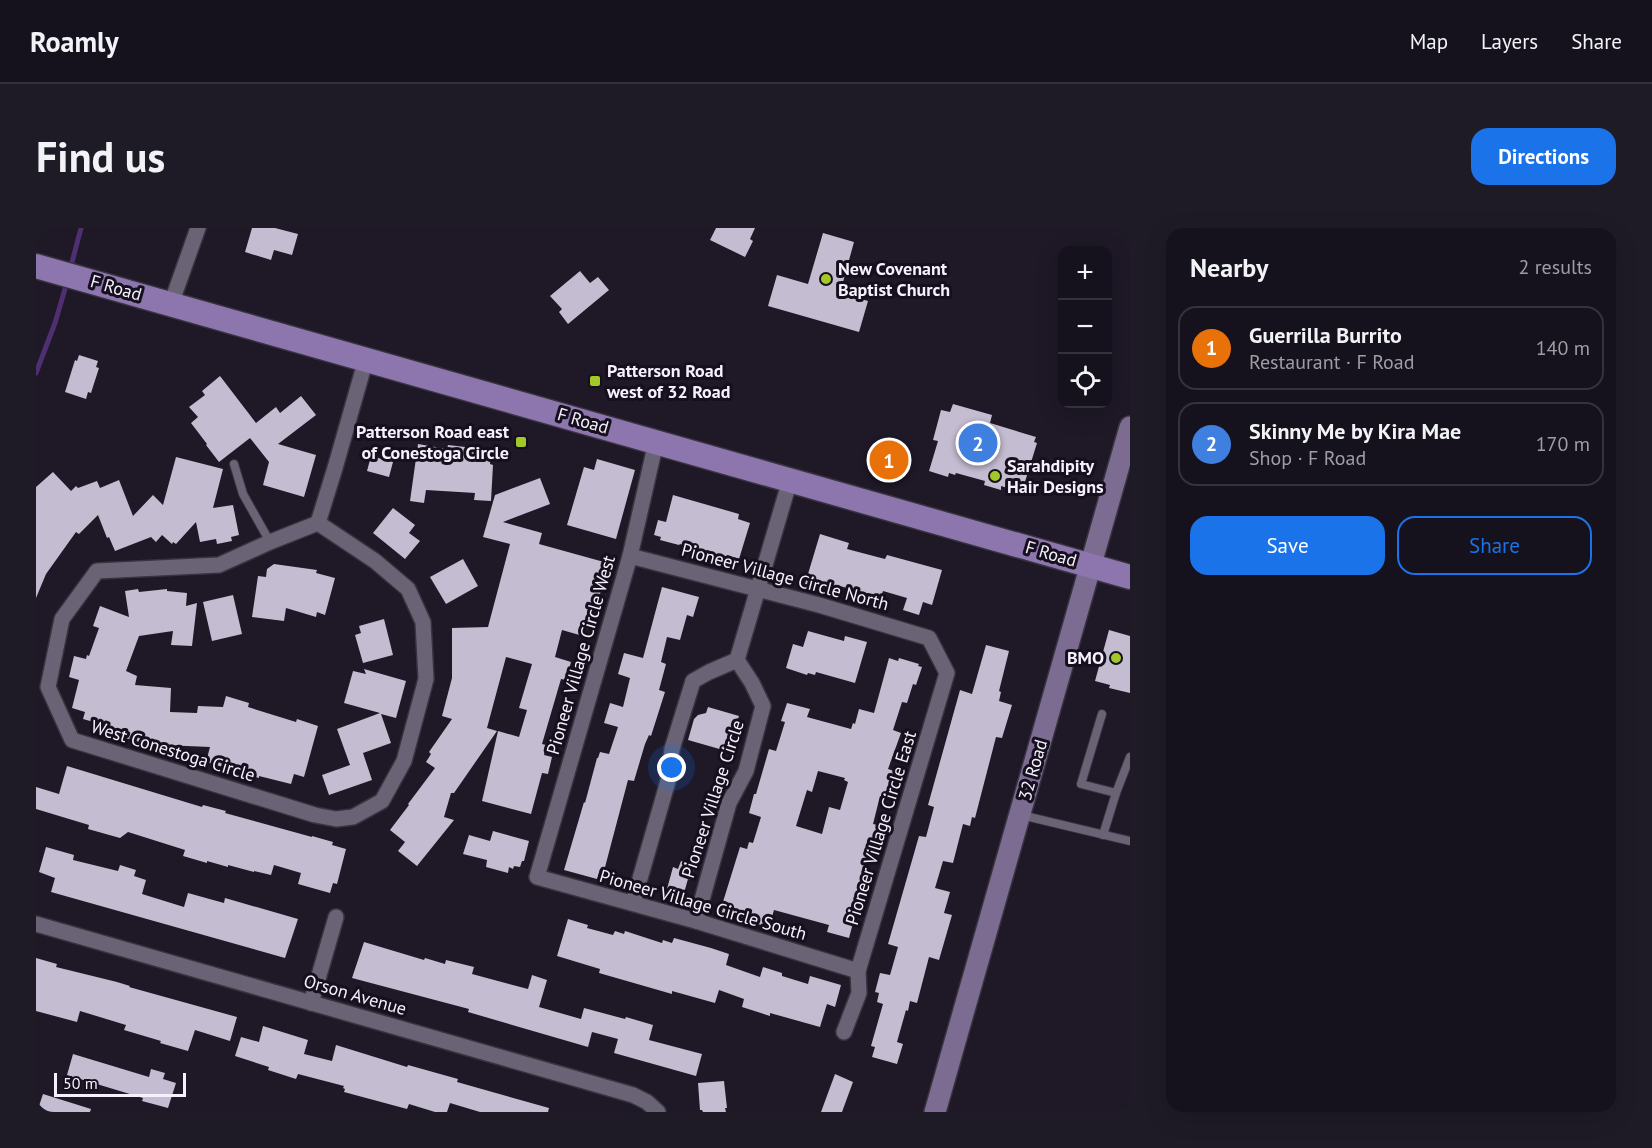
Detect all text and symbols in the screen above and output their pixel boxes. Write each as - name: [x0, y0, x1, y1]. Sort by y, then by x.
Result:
- text: Roamly: [30, 23, 119, 60]
- text: Map: [1410, 28, 1448, 55]
- text: Layers: [1481, 28, 1538, 55]
- text: Share: [1571, 28, 1622, 55]
- button: Directions: [1471, 128, 1616, 185]
- text: Find us: [36, 129, 165, 184]
- map controls: [1058, 246, 1112, 408]
- button: +: [1058, 246, 1112, 300]
- text: Nearby: [1190, 251, 1268, 284]
- text: 2 results: [1519, 254, 1592, 280]
- place label: New Covenant Baptist Church: [838, 257, 950, 301]
- street label: F Road: [88, 269, 144, 306]
- marker: New Covenant Baptist Church: [819, 272, 833, 286]
- button: −: [1058, 300, 1112, 354]
- text: Guerrilla Burrito: [1249, 321, 1402, 349]
- text: 1: [1206, 335, 1217, 361]
- text: 140 m: [1536, 335, 1590, 361]
- text: Restaurant · F Road: [1249, 349, 1414, 375]
- button: locate: [1058, 354, 1112, 408]
- place label: Patterson Road west of 32 Road: [606, 359, 730, 403]
- marker: Patterson Road west of 32 Road: [588, 374, 602, 388]
- street label: F Road: [555, 402, 611, 439]
- text: Skinny Me by Kira Mae: [1249, 417, 1461, 445]
- place label: Patterson Road east of Conestoga Circle: [356, 420, 510, 464]
- pin: 2: [958, 420, 998, 466]
- text: 2: [1206, 431, 1217, 457]
- text: 170 m: [1536, 431, 1590, 457]
- marker: Patterson Road east of Conestoga Circle: [514, 435, 528, 449]
- pin: 1: [870, 438, 908, 482]
- text: Shop · F Road: [1249, 445, 1366, 471]
- place label: Sarahdipity Hair Designs: [1007, 454, 1104, 498]
- marker: Sarahdipity Hair Designs: [988, 469, 1002, 483]
- button: Save: [1190, 516, 1385, 575]
- button: Share: [1397, 516, 1592, 575]
- street label: F Road: [1023, 535, 1079, 572]
- street label: Pioneer Village Circle North: [679, 538, 891, 615]
- street label: Pioneer Village Circle West: [541, 553, 620, 757]
- place label: BMO: [1067, 646, 1104, 669]
- marker: BMO: [1109, 651, 1123, 665]
- street label: West Conestoga Circle: [88, 715, 258, 786]
- street label: Pioneer Village Circle: [676, 717, 749, 881]
- street label: Pioneer Village Circle East: [840, 728, 921, 928]
- street label: 32 Road: [1013, 737, 1052, 803]
- your location: [657, 753, 686, 782]
- street label: Pioneer Village Circle South: [597, 864, 809, 945]
- street label: Orson Avenue: [301, 969, 409, 1020]
- scale bar: [54, 1070, 186, 1098]
- text: 50 m: [63, 1073, 98, 1093]

